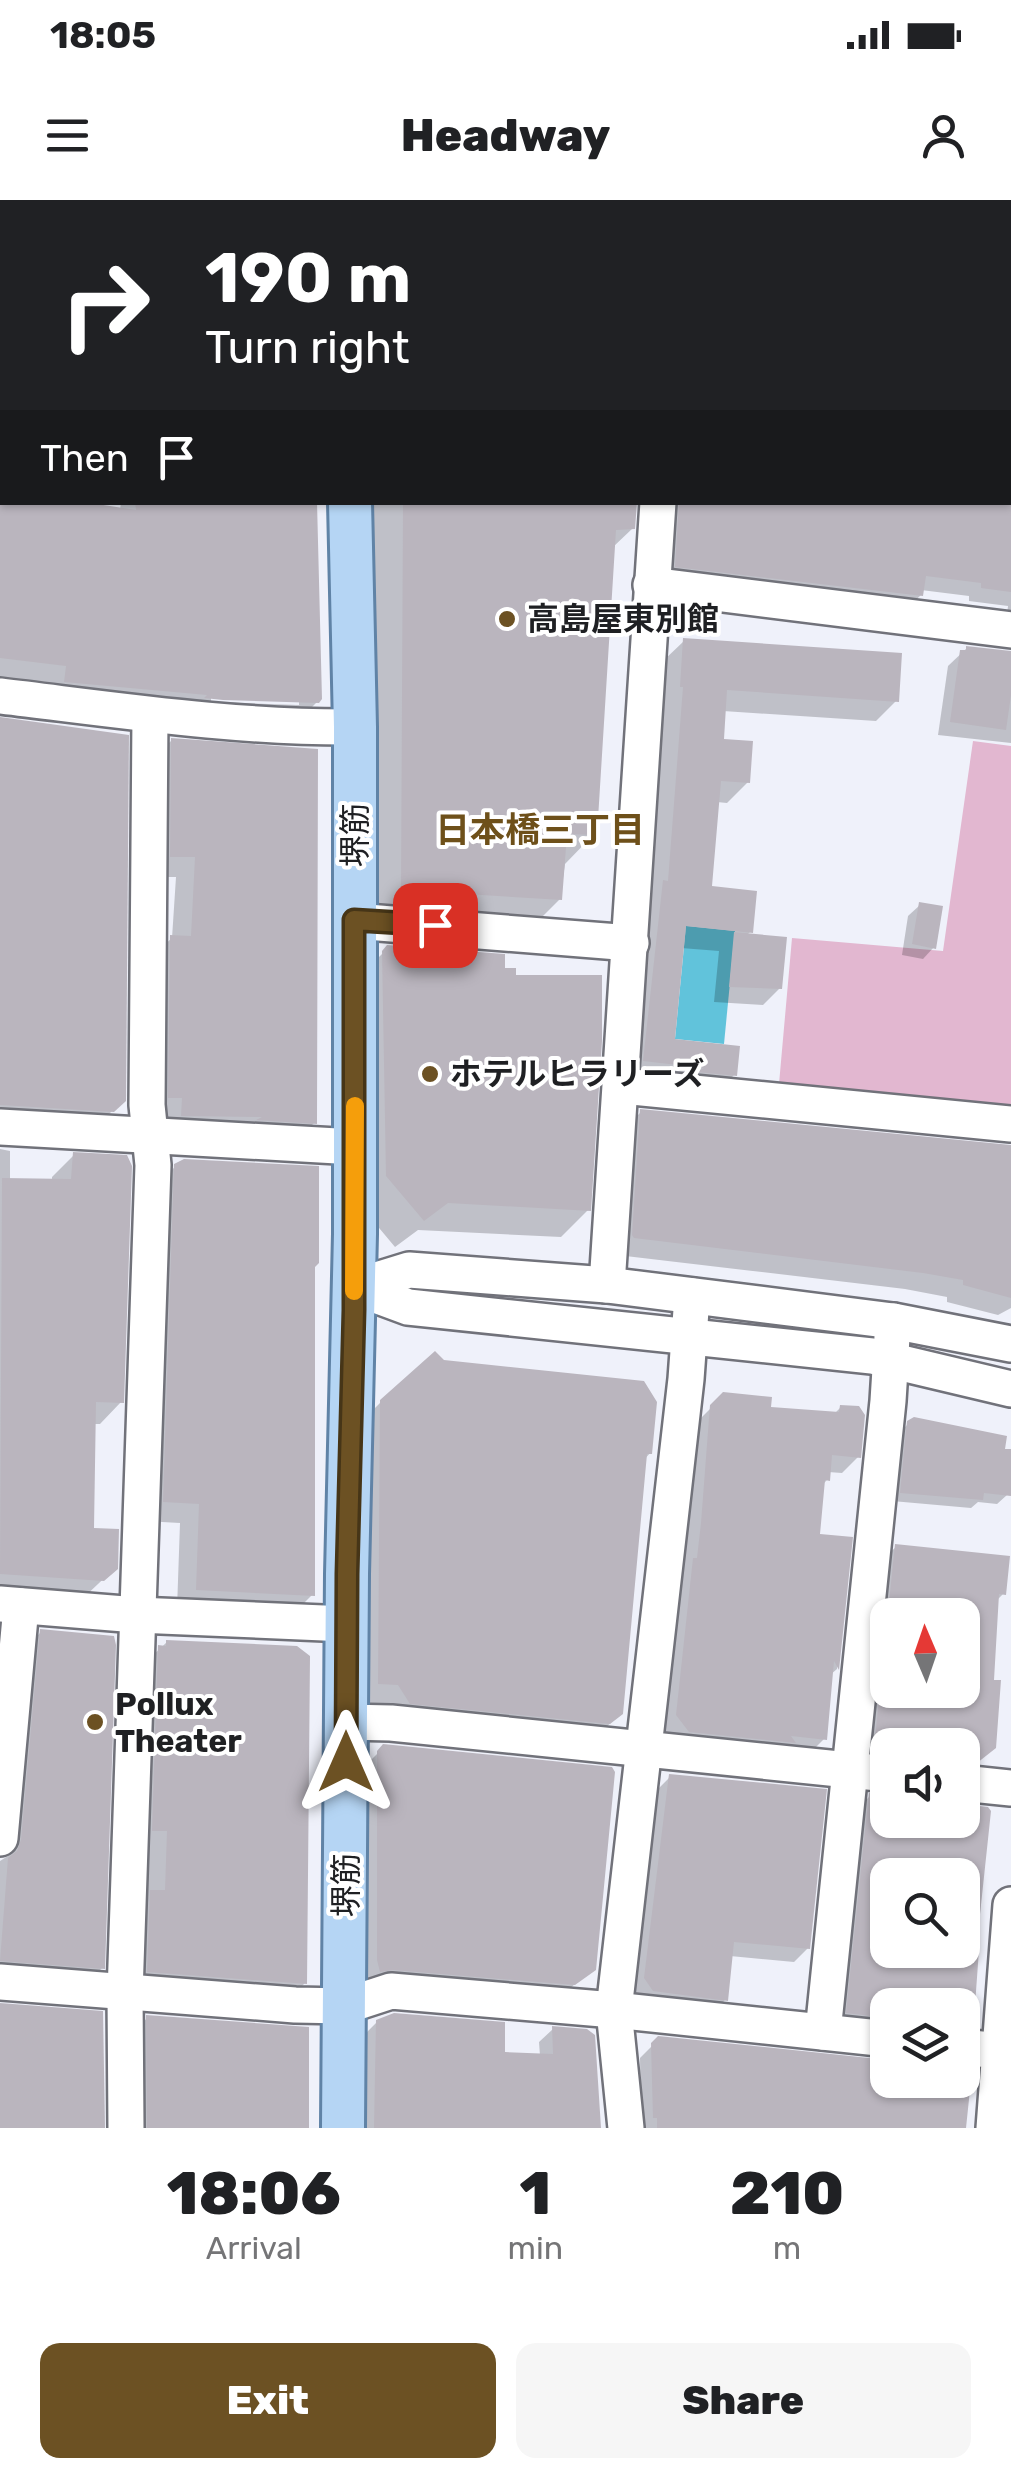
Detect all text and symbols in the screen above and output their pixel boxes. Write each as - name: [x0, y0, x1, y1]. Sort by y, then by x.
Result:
- text: 18:05: [50, 12, 156, 58]
- icon: menu: [40, 108, 95, 163]
- icon: person: [916, 108, 971, 163]
- text: Headway: [401, 109, 610, 162]
- text: 190 m: [205, 237, 411, 320]
- icon: right: [40, 240, 170, 370]
- text: Turn right: [205, 321, 409, 374]
- icon: arrive: [149, 430, 204, 485]
- text: Then: [40, 435, 129, 481]
- place label: 高島屋東別館: [527, 600, 719, 638]
- marker: 高島屋東別館: [496, 608, 518, 630]
- street label: 堺筋: [336, 803, 374, 867]
- district label: 日本橋三丁目: [435, 809, 645, 851]
- pin: [393, 883, 478, 968]
- icon: arrive: [408, 898, 463, 953]
- place label: ホテルヒラリーズ: [450, 1055, 704, 1093]
- marker: ホテルヒラリーズ: [419, 1063, 441, 1085]
- north arrow: [870, 1598, 980, 1708]
- map controls: [870, 1598, 980, 2098]
- place label: Pollux Theater: [115, 1685, 242, 1760]
- position arrow: [294, 1710, 398, 1814]
- marker: Pollux Theater: [84, 1711, 106, 1733]
- button: sound: [870, 1728, 980, 1838]
- street label: 堺筋: [327, 1853, 365, 1917]
- button: search: [870, 1858, 980, 1968]
- button: layers: [870, 1988, 980, 2098]
- text: 18:06: [167, 2158, 341, 2229]
- text: 1: [520, 2158, 551, 2229]
- text: 210: [730, 2158, 844, 2229]
- text: Arrival: [206, 2229, 302, 2267]
- text: min: [508, 2229, 563, 2267]
- text: m: [773, 2229, 801, 2267]
- button: Exit: [40, 2343, 496, 2458]
- button: Share: [516, 2343, 971, 2458]

